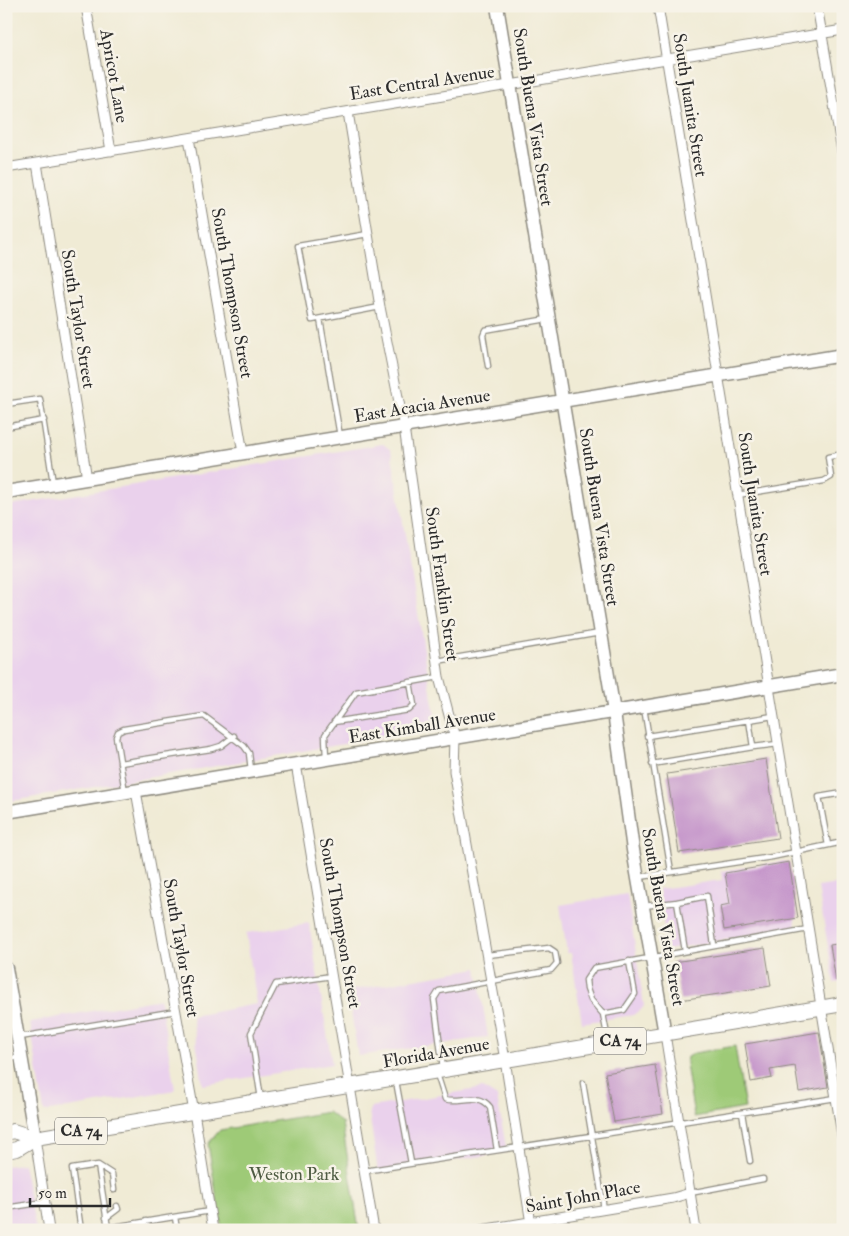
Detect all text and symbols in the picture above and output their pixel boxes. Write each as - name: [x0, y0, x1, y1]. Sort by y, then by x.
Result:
- street label: Apricot Lane: [94, 26, 134, 125]
- street label: South Buena Vista Street: [508, 26, 558, 208]
- street label: South Juanita Street: [667, 32, 713, 179]
- street label: East Central Avenue: [348, 60, 497, 106]
- street label: South Thompson Street: [206, 206, 258, 380]
- street label: South Taylor Street: [56, 248, 100, 390]
- street label: East Acacia Avenue: [352, 384, 492, 428]
- street label: South Buena Vista Street: [574, 426, 624, 608]
- street label: South Juanita Street: [732, 431, 778, 578]
- street label: South Franklin Street: [420, 505, 464, 663]
- street label: East Kimball Avenue: [347, 703, 498, 749]
- street label: South Buena Vista Street: [636, 826, 690, 1008]
- street label: South Thompson Street: [314, 836, 366, 1010]
- street label: South Taylor Street: [157, 877, 205, 1019]
- road number: CA 74: [594, 1028, 646, 1054]
- street label: Florida Avenue: [381, 1032, 492, 1074]
- road number: CA 74: [55, 1118, 107, 1144]
- park label: Weston Park: [248, 1163, 340, 1186]
- street label: Saint John Place: [524, 1175, 643, 1218]
- scale bar: [30, 1176, 110, 1208]
- text: 50 m: [38, 1184, 67, 1203]

